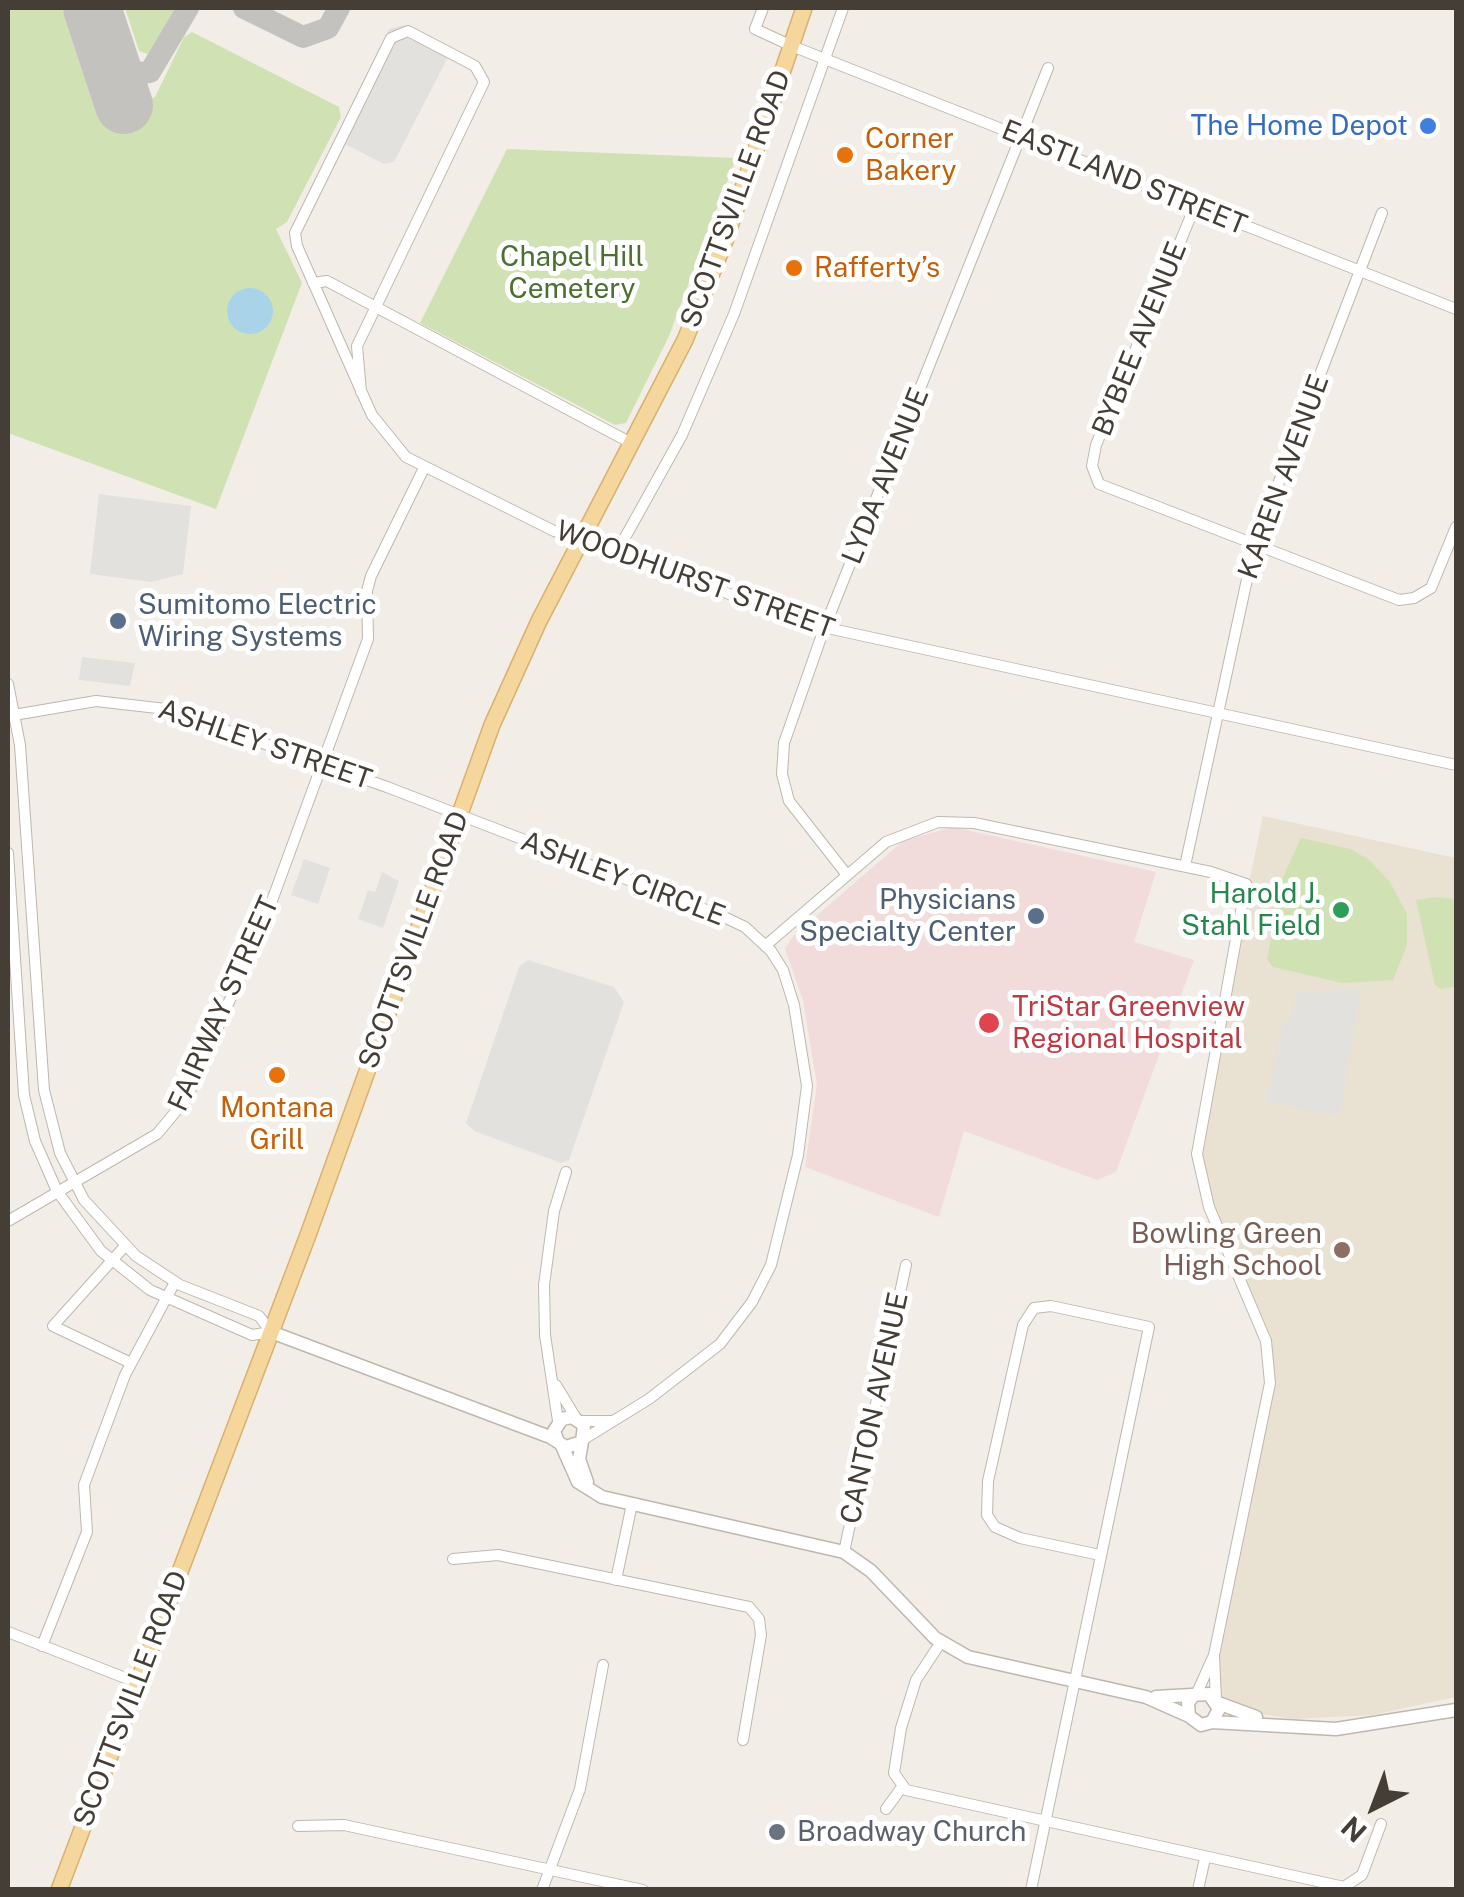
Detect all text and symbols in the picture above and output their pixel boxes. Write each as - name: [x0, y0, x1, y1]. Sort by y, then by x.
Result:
- street label: SCOTTSVILLE ROAD: [674, 66, 798, 332]
- place label: The Home Depot: [1191, 109, 1408, 143]
- street label: EASTLAND STREET: [997, 113, 1251, 243]
- marker: The Home Depot: [1417, 115, 1439, 137]
- place label: Corner Bakery: [865, 122, 956, 188]
- marker: Corner Bakery: [834, 144, 856, 166]
- street label: BYBEE AVENUE: [1086, 237, 1194, 441]
- park label: Chapel Hill Cemetery: [500, 240, 644, 306]
- place label: Rafferty’s: [814, 251, 940, 285]
- marker: Rafferty’s: [783, 257, 805, 279]
- street label: KAREN AVENUE: [1231, 370, 1337, 584]
- street label: LYDA AVENUE: [835, 383, 937, 569]
- street label: WOODHURST STREET: [551, 514, 839, 646]
- place label: Sumitomo Electric Wiring Systems: [138, 588, 377, 654]
- marker: Sumitomo Electric Wiring Systems: [107, 610, 129, 632]
- street label: ASHLEY STREET: [154, 693, 376, 797]
- street label: SCOTTSVILLE ROAD: [352, 807, 476, 1073]
- street label: ASHLEY CIRCLE: [516, 825, 730, 933]
- place label: Harold J. Stahl Field: [1181, 877, 1321, 943]
- place label: Physicians Specialty Center: [799, 883, 1016, 949]
- street label: FAIRWAY STREET: [162, 891, 286, 1117]
- marker: Harold J. Stahl Field: [1330, 899, 1352, 921]
- marker: Physicians Specialty Center: [1025, 905, 1047, 927]
- place label: TriStar Greenview Regional Hospital: [1012, 990, 1245, 1056]
- marker: TriStar Greenview Regional Hospital: [976, 1010, 1002, 1036]
- marker: Montana Grill: [266, 1064, 288, 1086]
- place label: Montana Grill: [220, 1091, 334, 1157]
- place label: Bowling Green High School: [1131, 1217, 1322, 1283]
- marker: Bowling Green High School: [1331, 1239, 1353, 1261]
- street label: CANTON AVENUE: [834, 1289, 916, 1527]
- street label: SCOTTSVILLE ROAD: [67, 1566, 195, 1832]
- north arrow: [1324, 1757, 1424, 1857]
- text: N: [1334, 1810, 1373, 1849]
- place label: Broadway Church: [797, 1815, 1026, 1849]
- marker: Broadway Church: [766, 1821, 788, 1843]

